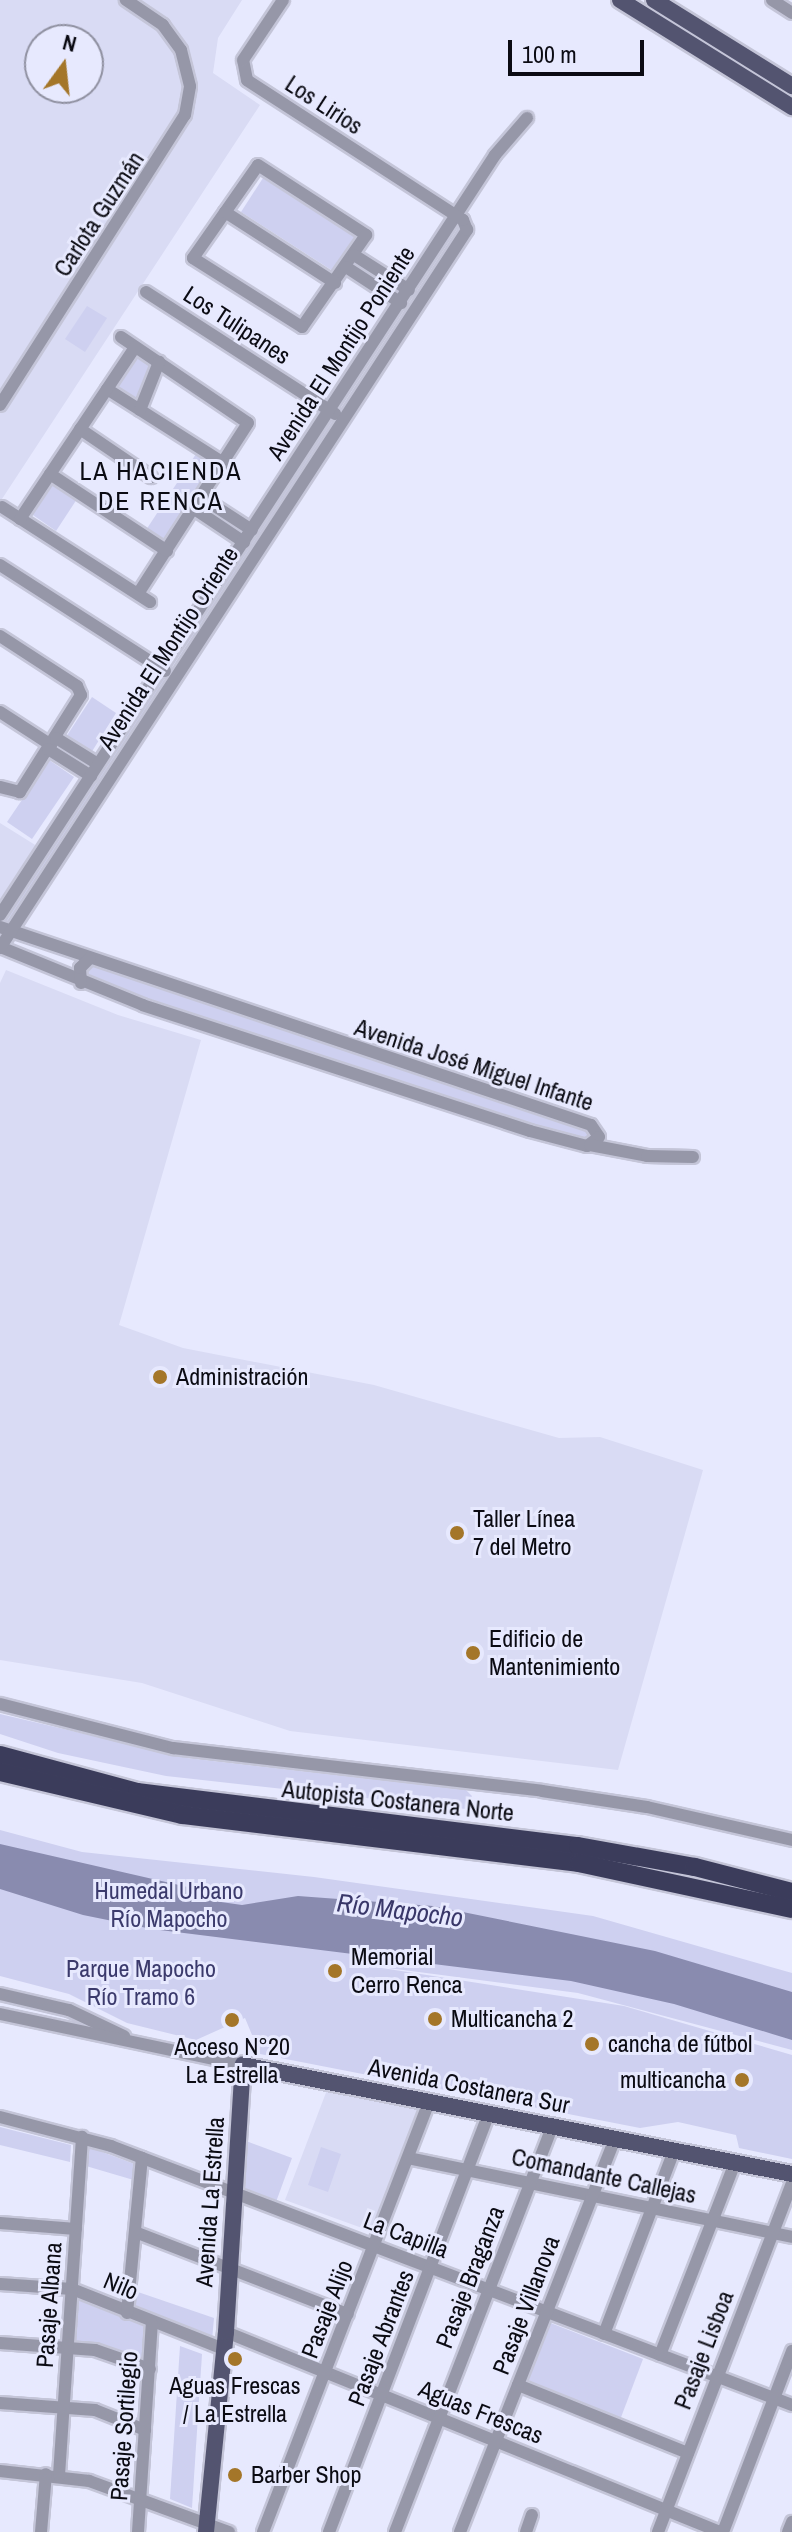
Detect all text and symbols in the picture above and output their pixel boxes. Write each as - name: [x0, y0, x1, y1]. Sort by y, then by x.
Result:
- north arrow: [24, 24, 104, 104]
- scale bar: [512, 24, 648, 74]
- text: N: [60, 27, 80, 59]
- text: 100 m: [522, 38, 577, 70]
- street label: Los Lirios: [280, 69, 368, 141]
- street label: Carlota Guzmán: [48, 146, 150, 282]
- street label: Avenida El Montijo Poniente: [261, 241, 421, 465]
- street label: Los Tulipanes: [178, 280, 296, 370]
- district label: LA HACIENDA DE RENCA: [79, 455, 243, 516]
- street label: Avenida El Montijo Oriente: [92, 541, 244, 755]
- street label: Avenida José Miguel Infante: [351, 1013, 597, 1117]
- place label: Administración: [176, 1363, 308, 1391]
- marker: Administración: [151, 1368, 169, 1386]
- place label: Taller Línea 7 del Metro: [473, 1505, 575, 1561]
- marker: Taller Línea 7 del Metro: [448, 1524, 466, 1542]
- place label: Edificio de Mantenimiento: [489, 1625, 620, 1681]
- marker: Edificio de Mantenimiento: [464, 1644, 482, 1662]
- street label: Autopista Costanera Norte: [281, 1775, 515, 1827]
- park label: Humedal Urbano Río Mapocho: [95, 1877, 243, 1933]
- water label: Río Mapocho: [335, 1887, 465, 1933]
- place label: Memorial Cerro Renca: [351, 1943, 463, 1999]
- park label: Parque Mapocho Río Tramo 6: [66, 1955, 216, 2011]
- marker: Memorial Cerro Renca: [326, 1962, 344, 1980]
- place label: Multicancha 2: [451, 2005, 574, 2033]
- marker: Multicancha 2: [426, 2010, 444, 2028]
- marker: Acceso N°20 La Estrella: [223, 2011, 241, 2029]
- place label: cancha de fútbol: [608, 2030, 752, 2058]
- place label: Acceso N°20 La Estrella: [174, 2033, 290, 2089]
- marker: cancha de fútbol: [583, 2035, 601, 2053]
- street label: Avenida Costanera Sur: [366, 2052, 572, 2120]
- place label: multicancha: [620, 2066, 726, 2094]
- marker: multicancha: [733, 2071, 751, 2089]
- street label: Avenida La Estrella: [190, 2116, 230, 2288]
- street label: Comandante Callejas: [509, 2142, 699, 2210]
- street label: Pasaje Braganza: [430, 2202, 510, 2352]
- street label: La Capilla: [359, 2206, 453, 2264]
- street label: Pasaje Villanova: [486, 2232, 566, 2378]
- street label: Pasaje Albana: [30, 2241, 68, 2369]
- street label: Pasaje Alijo: [295, 2255, 359, 2363]
- street label: Pasaje Abrantes: [342, 2265, 420, 2411]
- street label: Nilo: [99, 2266, 143, 2306]
- street label: Pasaje Lisboa: [668, 2287, 740, 2413]
- street label: Pasaje Sortilegio: [104, 2350, 144, 2502]
- marker: Aguas Frescas / La Estrella: [226, 2350, 244, 2368]
- place label: Aguas Frescas / La Estrella: [169, 2372, 301, 2428]
- street label: Aguas Frescas: [415, 2374, 547, 2450]
- place label: Barber Shop: [251, 2461, 361, 2489]
- marker: Barber Shop: [226, 2466, 244, 2484]

